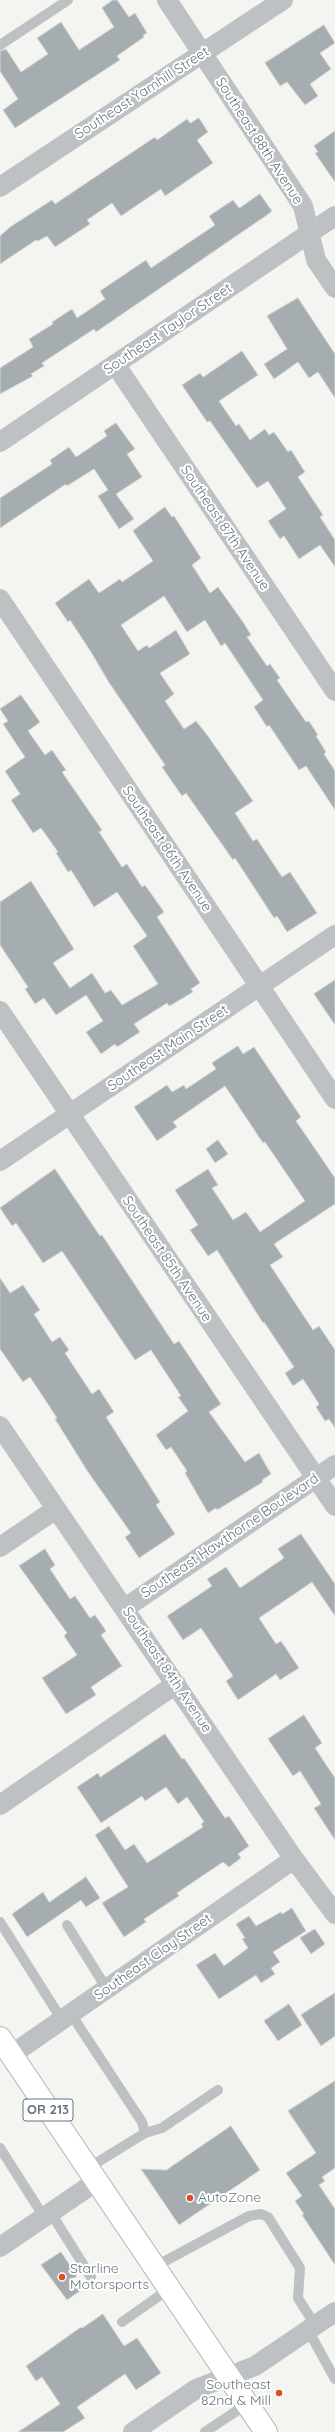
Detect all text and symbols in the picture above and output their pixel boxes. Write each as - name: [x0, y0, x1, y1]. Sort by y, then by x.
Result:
- street label: Southeast Yamhill Street: [72, 43, 212, 143]
- street label: Southeast 88th Avenue: [212, 74, 306, 208]
- street label: Southeast Taylor Street: [101, 280, 235, 378]
- street label: Southeast 87th Avenue: [177, 462, 273, 594]
- street label: Southeast 86th Avenue: [119, 783, 215, 915]
- street label: Southeast Main Street: [105, 1001, 231, 1095]
- street label: Southeast 85th Avenue: [119, 1193, 215, 1325]
- street label: Southeast Hawthorne Boulevard: [138, 1470, 322, 1602]
- street label: Southeast 84th Avenue: [119, 1604, 215, 1736]
- street label: Southeast Clay Street: [91, 1910, 215, 2004]
- road number: OR 213: [23, 2099, 73, 2121]
- place label: AutoZone: [198, 2190, 261, 2206]
- marker: AutoZone: [185, 2193, 195, 2203]
- place label: Starline Motorsports: [70, 2261, 149, 2294]
- marker: Starline Motorsports: [57, 2272, 67, 2282]
- place label: Southeast 82nd & Mill: [201, 2377, 271, 2410]
- marker: Southeast 82nd & Mill: [274, 2388, 284, 2398]

